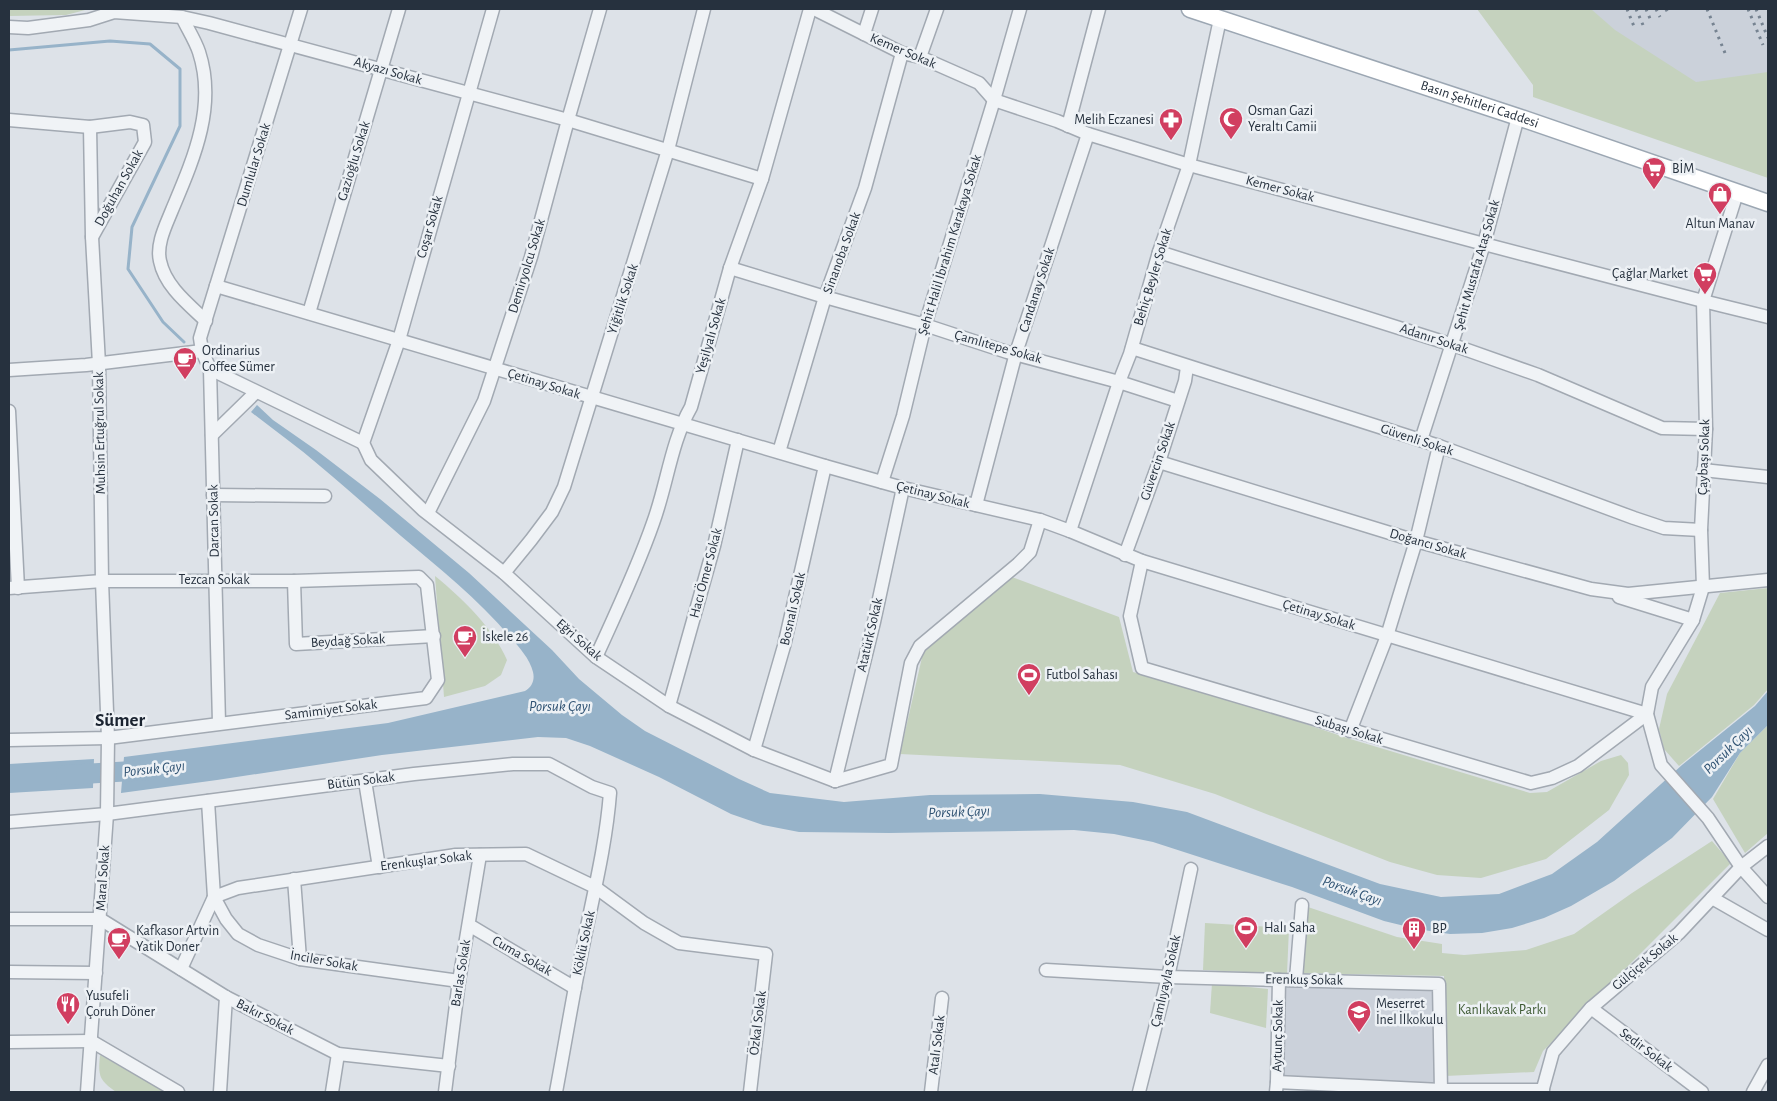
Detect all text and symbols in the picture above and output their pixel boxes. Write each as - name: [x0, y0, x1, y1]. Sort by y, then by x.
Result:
- street label: Kemer Sokak: [868, 31, 939, 71]
- street label: Akyazı Sokak: [352, 55, 424, 88]
- street label: Basın Şehitleri Caddesi: [1419, 78, 1541, 131]
- place label: Osman Gazi Yeraltı Camii: [1248, 104, 1317, 134]
- mosque icon: Osman Gazi Yeraltı Camii: [1218, 106, 1244, 140]
- pharmacy icon: Melih Eczanesi: [1158, 107, 1184, 141]
- place label: Melih Eczanesi: [1074, 113, 1154, 127]
- street label: Gazioğlu Sokak: [335, 119, 373, 203]
- street label: Dumlular Sokak: [235, 121, 274, 208]
- street label: Doğuhan Sokak: [92, 147, 146, 229]
- street label: Şehit Halil İbrahim Karakaya Sokak: [913, 152, 984, 337]
- supermarket icon: BİM: [1641, 156, 1667, 190]
- place label: BİM: [1672, 159, 1694, 176]
- street label: Kemer Sokak: [1244, 173, 1316, 205]
- shop icon: Altun Manav: [1707, 181, 1733, 215]
- street label: Coşar Sokak: [414, 194, 446, 260]
- street label: Şehit Mustafa Ataş Sokak: [1452, 197, 1503, 332]
- street label: Sinanoba Sokak: [821, 210, 863, 296]
- street label: Demiryolcu Sokak: [506, 217, 548, 315]
- place label: Altun Manav: [1685, 217, 1755, 231]
- street label: Behiç Beyler Sokak: [1132, 226, 1175, 327]
- street label: Candanay Sokak: [1017, 245, 1058, 334]
- supermarket icon: Çağlar Market: [1692, 261, 1718, 295]
- street label: Yiğitlik Sokak: [605, 262, 641, 336]
- place label: Çağlar Market: [1612, 267, 1689, 281]
- street label: Yeşilyalı Sokak: [693, 296, 729, 376]
- street label: Adanır Sokak: [1398, 321, 1471, 357]
- street label: Çamlıtepe Sokak: [953, 328, 1044, 366]
- place label: Ordinarius Coffee Sümer: [202, 344, 275, 374]
- cafe icon: Ordinarius Coffee Sümer: [172, 346, 198, 380]
- street label: Çetinay Sokak: [506, 366, 583, 402]
- street label: Muhsin Ertuğrul Sokak: [92, 371, 108, 494]
- street label: Çaybaşı Sokak: [1696, 418, 1712, 495]
- street label: Güvercin Sokak: [1138, 419, 1178, 502]
- street label: Güvenli Sokak: [1379, 422, 1456, 459]
- street label: Çetinay Sokak: [895, 479, 972, 511]
- street label: Darcan Sokak: [206, 484, 222, 558]
- street label: Hacı Ömer Sokak: [684, 525, 725, 619]
- street label: Doğancı Sokak: [1388, 526, 1469, 562]
- street label: Bosnalı Sokak: [778, 571, 808, 647]
- street label: Tezcan Sokak: [178, 573, 250, 587]
- street label: Atatürk Sokak: [855, 596, 885, 673]
- street label: Çetinay Sokak: [1281, 597, 1358, 633]
- street label: Eğri Sokak: [554, 617, 605, 664]
- cafe icon: İskele 26: [452, 624, 478, 658]
- place label: İskele 26: [482, 627, 528, 644]
- street label: Beydağ Sokak: [310, 632, 386, 650]
- sports icon: Futbol Sahası: [1016, 662, 1042, 696]
- place label: Futbol Sahası: [1046, 668, 1118, 682]
- street label: Samimiyet Sokak: [284, 697, 379, 723]
- water label: Porsuk Çayı: [529, 699, 591, 714]
- district label: Sümer: [95, 711, 145, 730]
- street label: Subaşı Sokak: [1313, 713, 1385, 747]
- water label: Porsuk Çayı: [1701, 723, 1755, 777]
- water label: Porsuk Çayı: [122, 758, 186, 780]
- street label: Bütün Sokak: [326, 770, 396, 792]
- water label: Porsuk Çayı: [928, 803, 990, 821]
- street label: Maral Sokak: [94, 844, 112, 911]
- street label: Erenkuşlar Sokak: [379, 848, 473, 874]
- water label: Porsuk Çayı: [1320, 873, 1384, 909]
- street label: Köklü Sokak: [570, 909, 598, 977]
- sports icon: Halı Saha: [1233, 915, 1259, 949]
- building icon: BP: [1401, 916, 1427, 950]
- place label: Halı Saha: [1264, 921, 1316, 935]
- place label: BP: [1432, 922, 1447, 936]
- place label: Kafkasor Artvin Yatik Doner: [136, 924, 219, 954]
- cafe icon: Kafkasor Artvin Yatik Doner: [106, 926, 132, 960]
- street label: Gülçiçek Sokak: [1610, 930, 1681, 993]
- street label: Cuma Sokak: [490, 933, 555, 979]
- street label: Çamlıyayla Sokak: [1149, 933, 1184, 1028]
- street label: Barlas Sokak: [449, 938, 473, 1008]
- street label: İnciler Sokak: [289, 945, 360, 974]
- street label: Erenkuş Sokak: [1265, 972, 1344, 988]
- place label: Yusufeli Çoruh Döner: [86, 989, 155, 1019]
- street label: Özkal Sokak: [744, 989, 769, 1056]
- restaurant icon: Yusufeli Çoruh Döner: [55, 991, 81, 1025]
- street label: Bakır Sokak: [234, 997, 297, 1038]
- place label: Meserret İnel İlkokulu: [1376, 997, 1443, 1027]
- street label: Aytunç Sokak: [1270, 999, 1286, 1072]
- school or university icon: Meserret İnel İlkokulu: [1346, 999, 1372, 1033]
- park label: Kanlıkavak Parkı: [1458, 1003, 1546, 1017]
- street label: Atalı Sokak: [926, 1014, 948, 1076]
- street label: Sedir Sokak: [1617, 1026, 1676, 1075]

